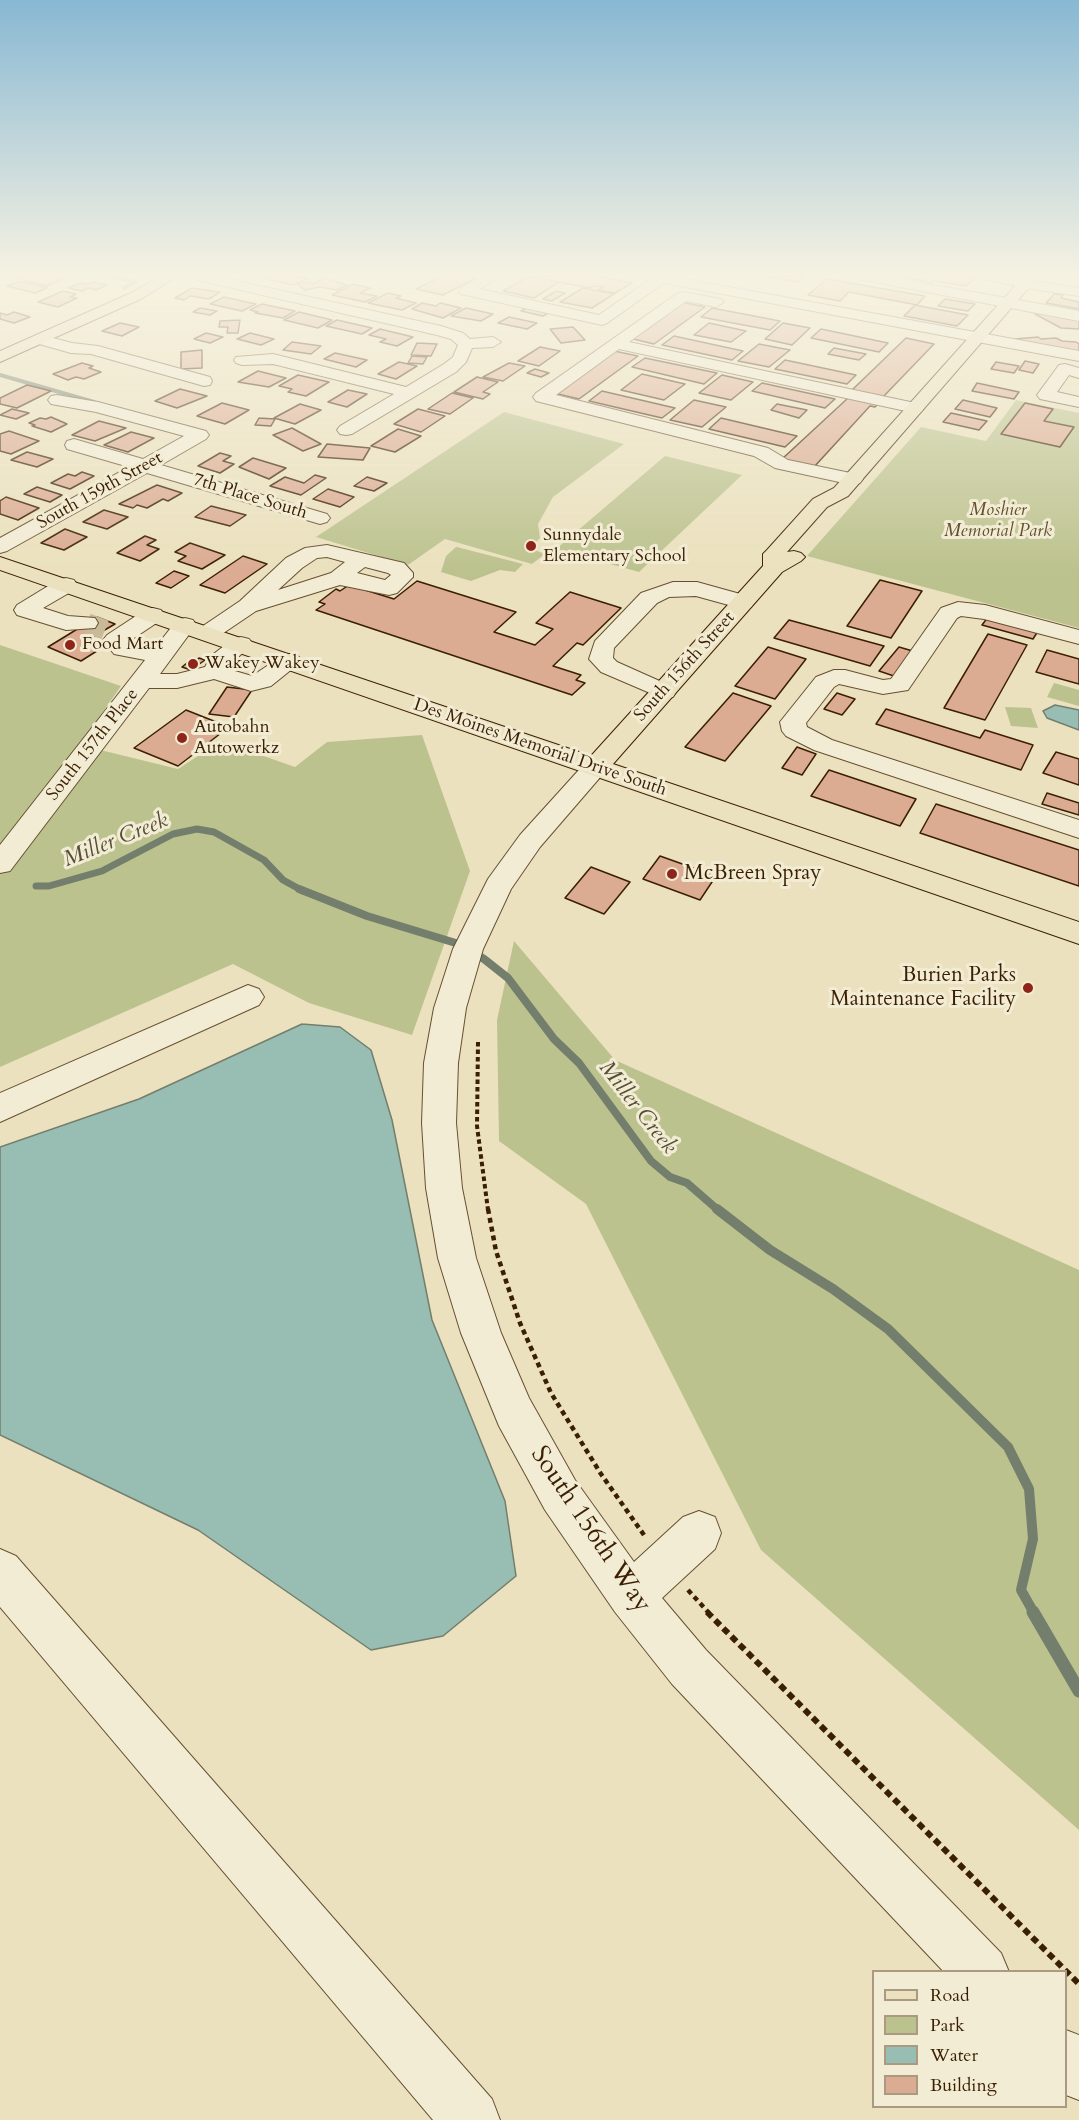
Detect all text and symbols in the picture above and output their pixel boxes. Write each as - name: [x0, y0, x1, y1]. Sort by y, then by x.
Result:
- street label: South 159th Street: [33, 448, 167, 534]
- street label: 7th Place South: [190, 469, 310, 525]
- park label: Moshier Memorial Park: [944, 500, 1052, 542]
- place label: Sunnydale Elementary School: [543, 525, 686, 568]
- marker: Sunnydale Elementary School: [524, 539, 538, 553]
- street label: South 156th Street: [630, 608, 740, 726]
- place label: Food Mart: [82, 634, 163, 656]
- marker: Food Mart: [63, 638, 77, 652]
- place label: Wakey Wakey: [205, 653, 320, 675]
- marker: Wakey Wakey: [186, 657, 200, 671]
- street label: South 157th Place: [42, 685, 144, 805]
- street label: Des Moines Memorial Drive South: [411, 694, 669, 802]
- place label: Autobahn Autowerkz: [194, 717, 279, 760]
- marker: Autobahn Autowerkz: [175, 731, 189, 745]
- water label: Miller Creek: [60, 808, 172, 874]
- place label: McBreen Spray: [684, 861, 821, 887]
- marker: McBreen Spray: [665, 867, 679, 881]
- place label: Burien Parks Maintenance Facility: [830, 963, 1016, 1013]
- marker: Burien Parks Maintenance Facility: [1021, 981, 1035, 995]
- water label: Miller Creek: [592, 1056, 682, 1160]
- street label: South 156th Way: [523, 1441, 657, 1619]
- legend: [872, 1970, 1067, 2108]
- text: Road: [930, 1983, 970, 2008]
- text: Park: [930, 2013, 965, 2038]
- text: Water: [930, 2043, 978, 2068]
- text: Building: [930, 2073, 997, 2098]

